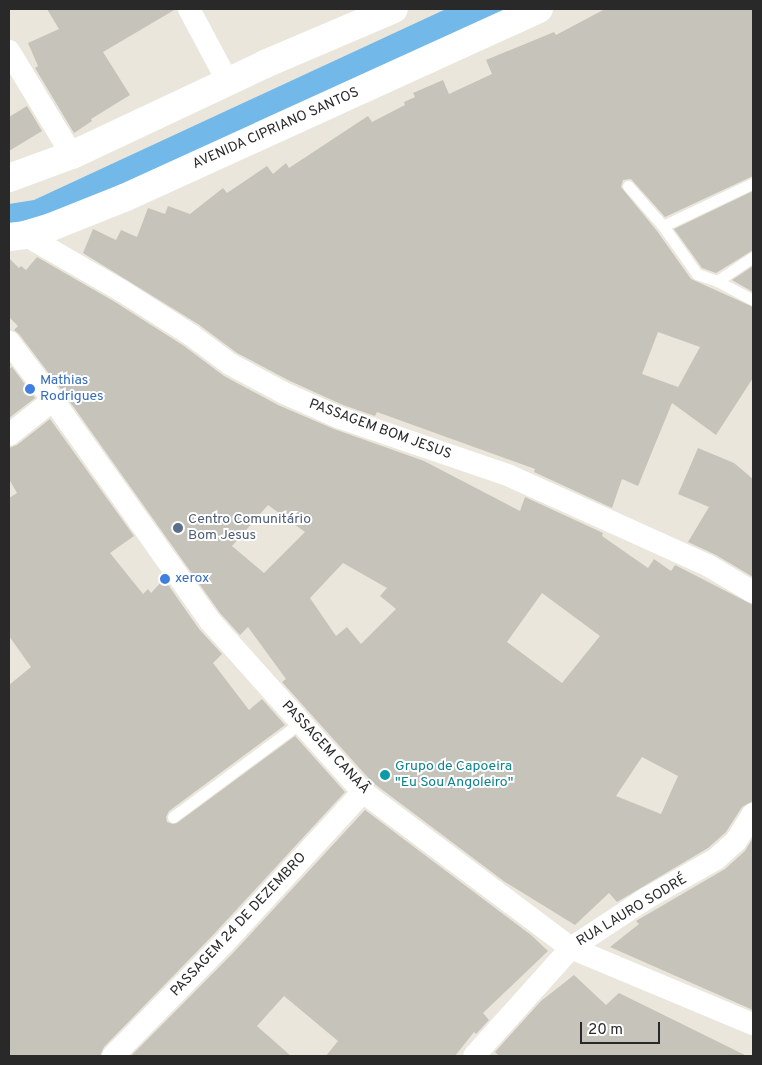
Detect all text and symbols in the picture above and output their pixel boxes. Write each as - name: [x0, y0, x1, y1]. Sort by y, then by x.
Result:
- street label: AVENIDA CIPRIANO SANTOS: [190, 84, 362, 174]
- place label: Mathias Rodrigues: [40, 373, 103, 406]
- marker: Mathias Rodrigues: [24, 383, 36, 395]
- street label: PASSAGEM BOM JESUS: [306, 396, 454, 464]
- place label: Centro Comunitário Bom Jesus: [188, 512, 311, 544]
- marker: Centro Comunitário Bom Jesus: [172, 522, 184, 534]
- place label: xerox: [175, 571, 209, 587]
- marker: xerox: [159, 573, 171, 585]
- street label: PASSAGEM CANAÃ: [278, 698, 372, 798]
- place label: Grupo de Capoeira "Eu Sou Angoleiro": [395, 759, 514, 792]
- marker: Grupo de Capoeira "Eu Sou Angoleiro": [379, 769, 391, 781]
- street label: PASSAGEM 24 DE DEZEMBRO: [168, 849, 310, 1001]
- street label: RUA LAURO SODRÉ: [574, 871, 690, 951]
- scale bar: [582, 1012, 662, 1044]
- text: 20 m: [588, 1021, 623, 1040]

